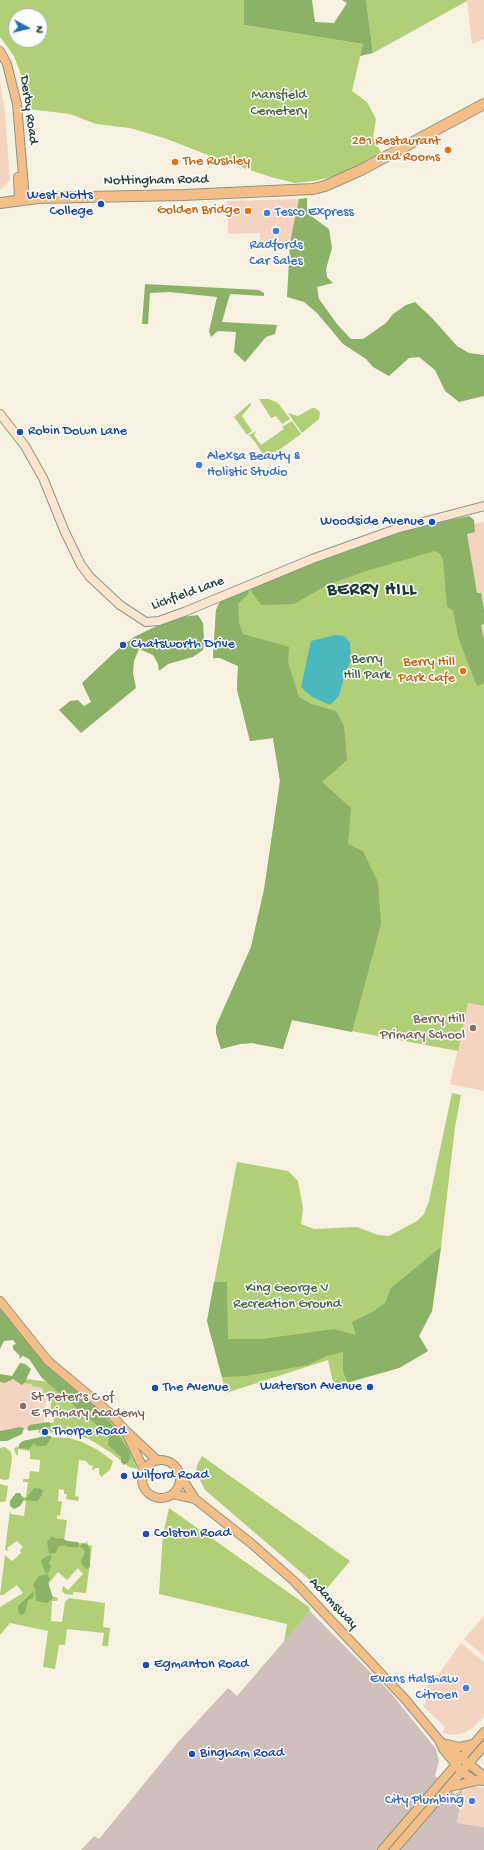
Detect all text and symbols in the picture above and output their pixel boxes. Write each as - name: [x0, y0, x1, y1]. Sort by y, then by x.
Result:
- north arrow: [8, 8, 48, 48]
- text: N: [33, 25, 45, 34]
- street label: Derby Road: [15, 74, 41, 146]
- park label: Mansfield Cemetery: [251, 88, 307, 120]
- place label: 281 Restaurant and Rooms: [352, 134, 440, 166]
- marker: 281 Restaurant and Rooms: [443, 145, 453, 155]
- place label: The Rushley: [183, 154, 250, 170]
- marker: The Rushley: [170, 157, 180, 167]
- street label: Nottingham Road: [104, 172, 208, 190]
- place label: West Notts College: [27, 188, 93, 220]
- marker: West Notts College: [96, 199, 106, 209]
- place label: Golden Bridge: [157, 203, 240, 219]
- place label: Tesco Express: [275, 205, 354, 221]
- marker: Golden Bridge: [243, 206, 253, 216]
- marker: Tesco Express: [262, 208, 272, 218]
- marker: Radfords Car Sales: [271, 226, 281, 236]
- place label: Radfords Car Sales: [249, 238, 303, 270]
- place label: Robin Down Lane: [28, 424, 127, 440]
- marker: Robin Down Lane: [15, 427, 25, 437]
- place label: Alexsa Beauty & Holistic Studio: [207, 449, 300, 482]
- marker: Alexsa Beauty & Holistic Studio: [194, 460, 204, 470]
- place label: Woodside Avenue: [320, 514, 424, 530]
- marker: Woodside Avenue: [427, 517, 437, 527]
- street label: Lichfield Lane: [149, 573, 227, 615]
- district label: BERRY HILL: [327, 580, 417, 602]
- place label: Chatsworth Drive: [131, 637, 235, 653]
- marker: Chatsworth Drive: [118, 640, 128, 650]
- park label: Berry Hill Park: [343, 652, 391, 684]
- place label: Berry Hill Park Cafe: [398, 655, 455, 688]
- marker: Berry Hill Park Cafe: [458, 666, 468, 676]
- place label: Berry Hill Primary School: [380, 1012, 465, 1044]
- marker: Berry Hill Primary School: [468, 1023, 478, 1033]
- park label: King George V Recreation Ground: [233, 1281, 341, 1314]
- place label: Waterson Avenue: [260, 1379, 362, 1395]
- place label: The Avenue: [163, 1380, 229, 1396]
- marker: Waterson Avenue: [365, 1382, 375, 1392]
- marker: The Avenue: [150, 1383, 160, 1393]
- place label: St Peter's C of E Primary Academy: [31, 1390, 145, 1422]
- marker: St Peter's C of E Primary Academy: [18, 1401, 28, 1411]
- place label: Thorpe Road: [53, 1424, 126, 1440]
- marker: Thorpe Road: [40, 1427, 50, 1437]
- place label: Wilford Road: [132, 1468, 209, 1484]
- marker: Wilford Road: [119, 1471, 129, 1481]
- place label: Colston Road: [154, 1526, 231, 1542]
- marker: Colston Road: [141, 1529, 151, 1539]
- street label: Adamsway: [305, 1575, 361, 1633]
- place label: Egmanton Road: [154, 1657, 249, 1673]
- marker: Egmanton Road: [141, 1660, 151, 1670]
- place label: Evans Halshaw Citroen: [370, 1672, 458, 1704]
- marker: Evans Halshaw Citroen: [461, 1683, 471, 1693]
- place label: Bingham Road: [200, 1746, 284, 1762]
- marker: Bingham Road: [187, 1749, 197, 1759]
- place label: City Plumbing: [385, 1793, 464, 1809]
- marker: City Plumbing: [467, 1796, 477, 1806]

